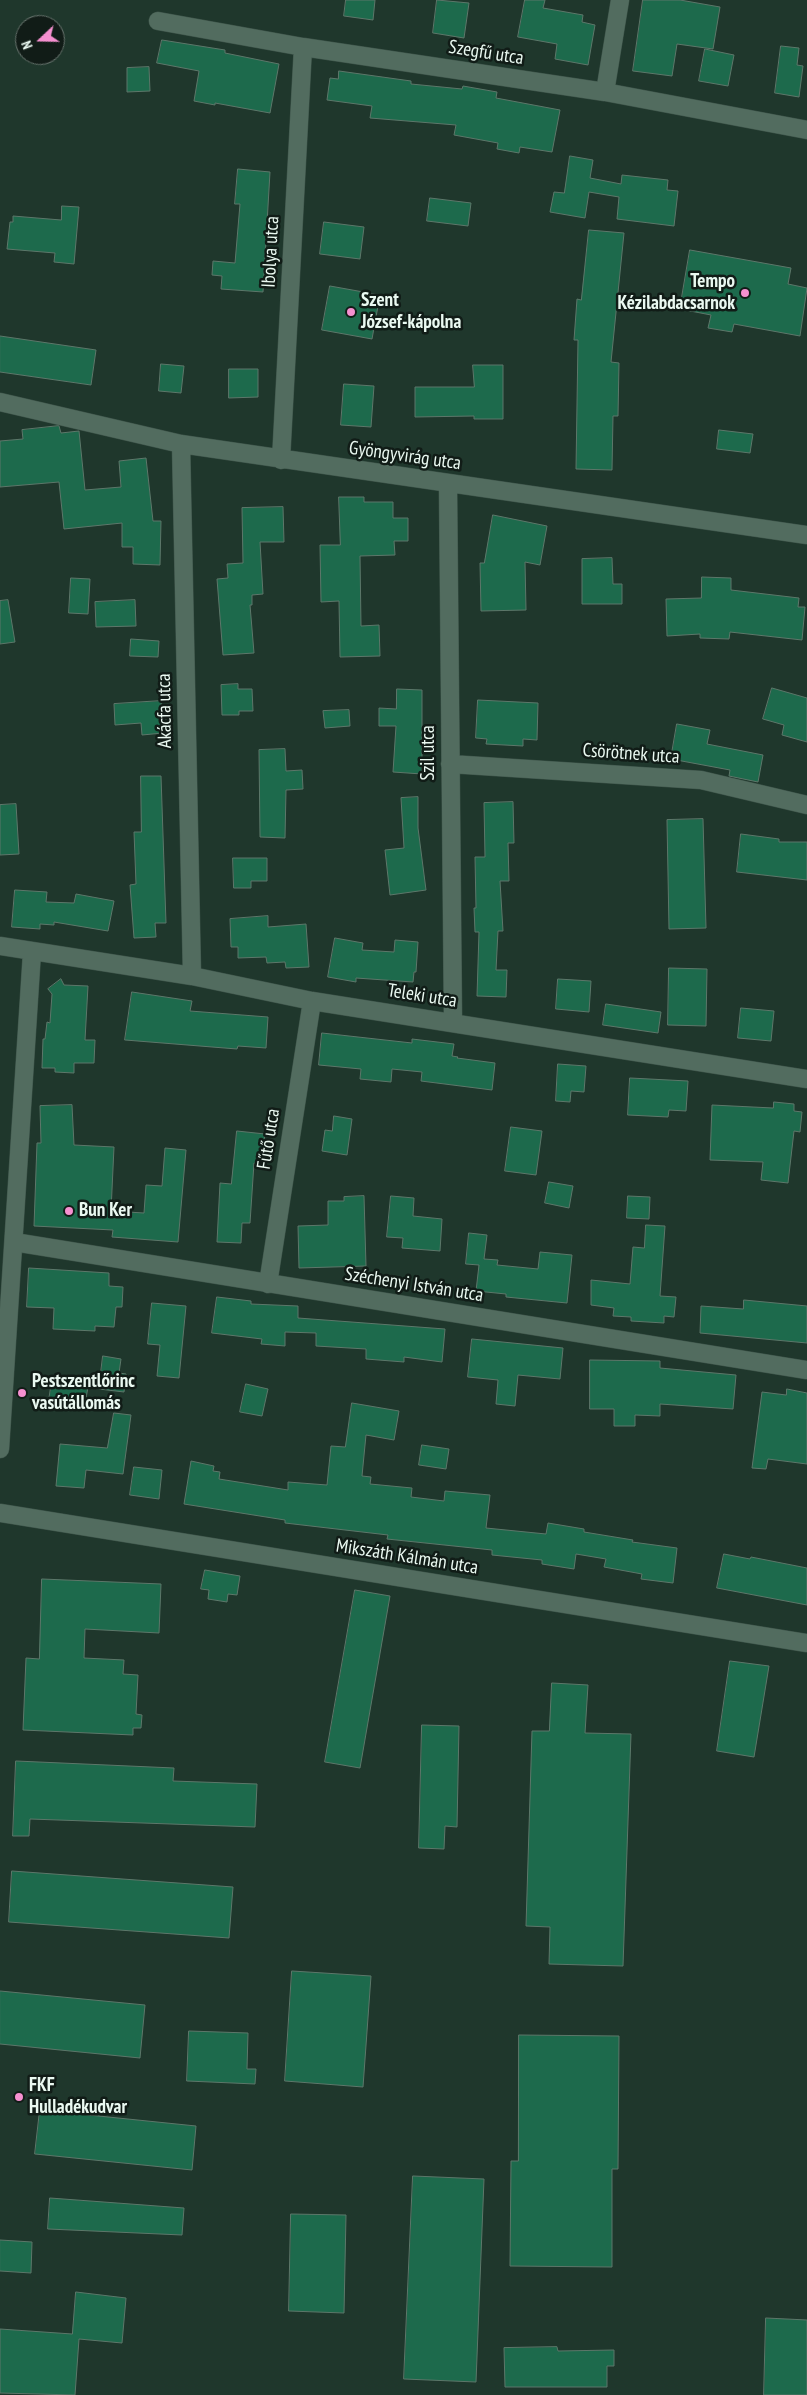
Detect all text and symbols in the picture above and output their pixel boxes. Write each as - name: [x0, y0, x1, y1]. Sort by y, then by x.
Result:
- north arrow: [15, 15, 65, 65]
- street label: Szegfű utca: [447, 36, 525, 70]
- text: N: [17, 38, 37, 52]
- street label: Ibolya utca: [258, 216, 284, 288]
- place label: Tempo Kézilabdacsarnok: [618, 271, 735, 315]
- marker: Tempo Kézilabdacsarnok: [739, 287, 751, 299]
- place label: Szent József-kápolna: [361, 290, 461, 334]
- marker: Szent József-kápolna: [345, 306, 357, 318]
- street label: Gyöngyvirág utca: [348, 437, 462, 475]
- street label: Akácfa utca: [153, 673, 177, 749]
- street label: Szil utca: [418, 725, 440, 781]
- street label: Csörötnek utca: [582, 739, 680, 769]
- street label: Teleki utca: [386, 979, 458, 1013]
- street label: Fűtő utca: [253, 1107, 285, 1171]
- place label: Bun Ker: [79, 1200, 132, 1222]
- marker: Bun Ker: [63, 1205, 75, 1217]
- street label: Széchenyi István utca: [343, 1263, 485, 1307]
- place label: Pestszentlőrinc vasútállomás: [32, 1371, 135, 1415]
- marker: Pestszentlőrinc vasútállomás: [16, 1387, 28, 1399]
- street label: Mikszáth Kálmán utca: [334, 1535, 480, 1579]
- place label: FKF Hulladékudvar: [29, 2075, 127, 2119]
- marker: FKF Hulladékudvar: [13, 2091, 25, 2103]

